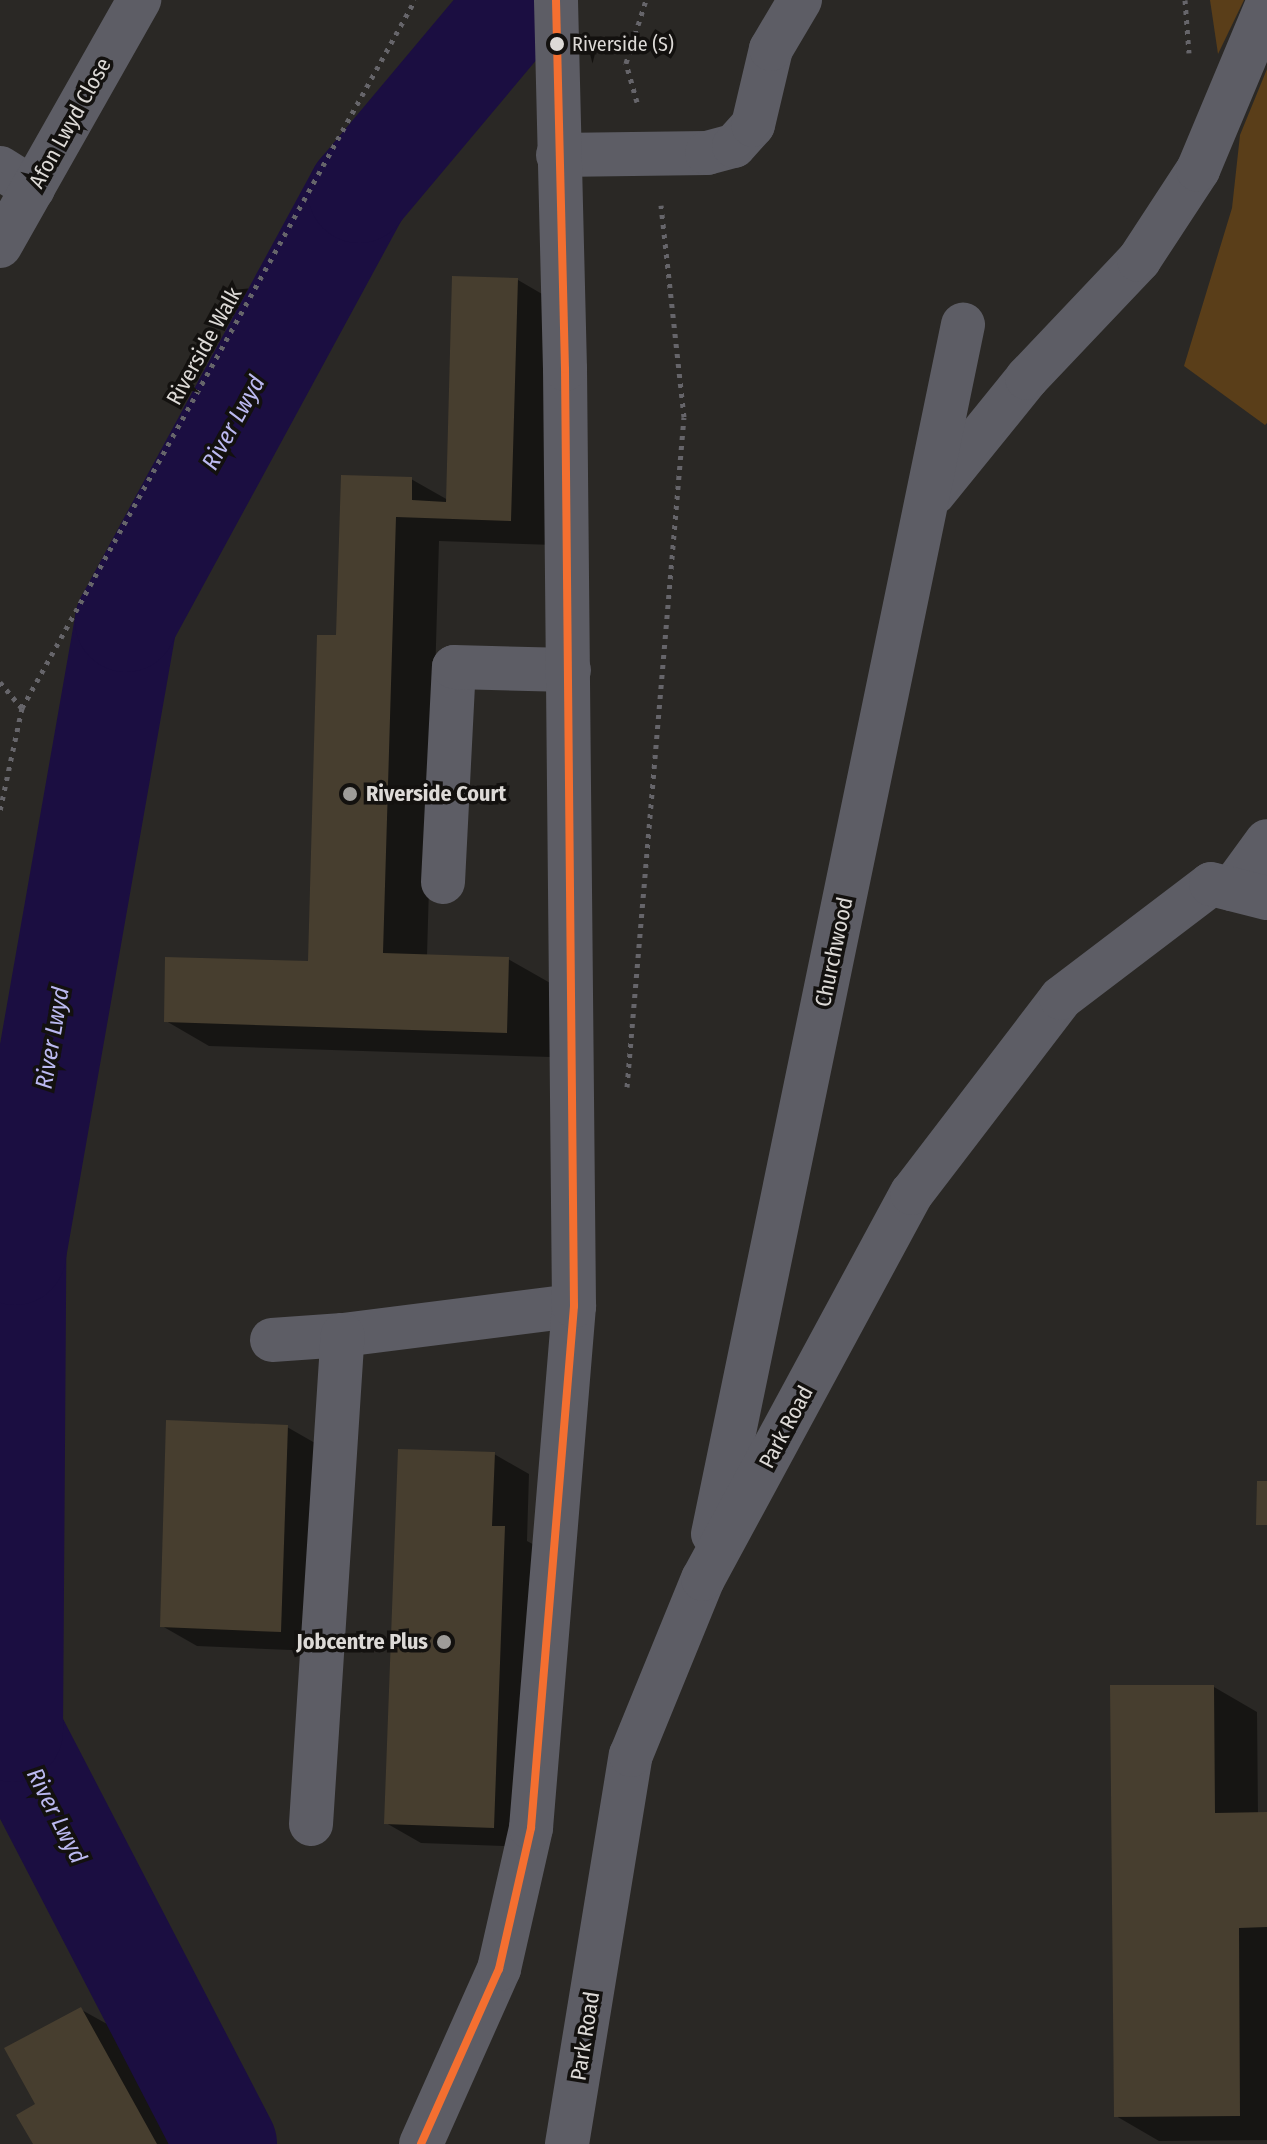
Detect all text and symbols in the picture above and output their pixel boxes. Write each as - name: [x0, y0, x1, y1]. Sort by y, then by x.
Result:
- place label: Riverside (S): [572, 32, 674, 56]
- marker: Riverside (S): [549, 36, 565, 52]
- street label: Afon Lwyd Close: [23, 53, 117, 193]
- street label: Riverside Walk: [161, 282, 247, 410]
- water label: River Lwyd: [196, 371, 272, 475]
- place label: Riverside Court: [366, 781, 506, 807]
- marker: Riverside Court: [341, 785, 359, 803]
- street label: Churchwood: [810, 895, 858, 1009]
- water label: River Lwyd: [30, 985, 76, 1091]
- street label: Park Road: [753, 1381, 819, 1473]
- place label: Jobcentre Plus: [296, 1629, 428, 1655]
- marker: Jobcentre Plus: [435, 1633, 453, 1651]
- water label: River Lwyd: [20, 1763, 92, 1869]
- street label: Park Road: [565, 1990, 605, 2082]

